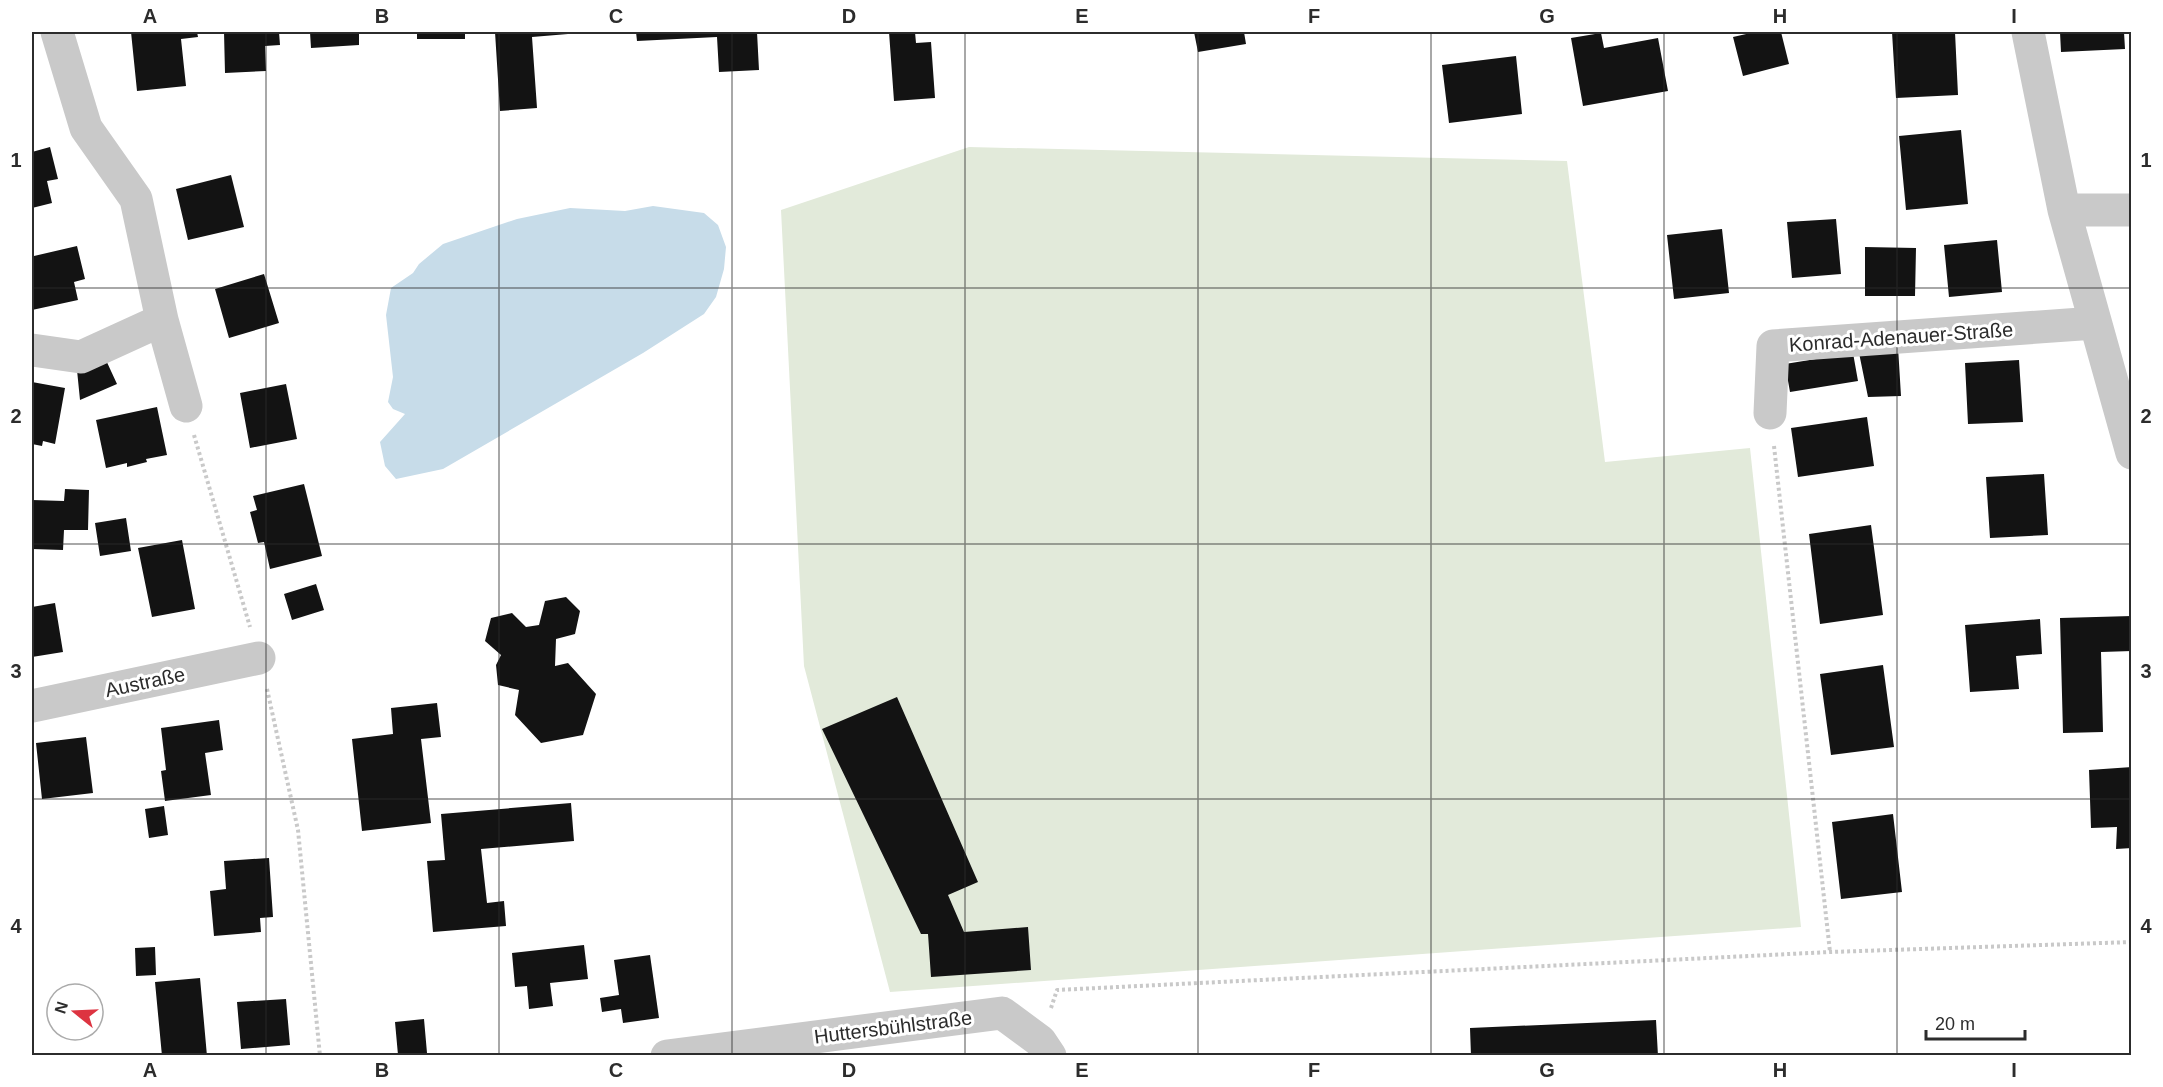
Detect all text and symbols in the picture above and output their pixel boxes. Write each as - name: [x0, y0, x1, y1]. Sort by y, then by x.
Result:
- text: A: [143, 5, 157, 27]
- text: B: [375, 5, 389, 27]
- text: C: [609, 5, 623, 27]
- text: D: [842, 5, 856, 27]
- text: E: [1075, 5, 1089, 27]
- text: F: [1308, 5, 1320, 27]
- text: G: [1539, 5, 1555, 27]
- text: H: [1773, 5, 1787, 27]
- text: I: [2011, 5, 2017, 27]
- text: 1: [10, 149, 22, 171]
- text: 1: [2140, 149, 2152, 171]
- street label: Konrad-Adenauer-Straße: [1788, 318, 2014, 356]
- text: 2: [10, 405, 22, 427]
- text: 2: [2140, 405, 2152, 427]
- text: 3: [10, 660, 22, 682]
- text: 3: [2140, 660, 2152, 682]
- street label: Austraße: [103, 663, 187, 701]
- text: 4: [10, 915, 22, 937]
- text: 4: [2140, 915, 2152, 937]
- north arrow: [45, 982, 105, 1042]
- text: N: [51, 999, 71, 1016]
- scale bar: [1926, 1003, 2025, 1041]
- street label: Huttersbühlstraße: [813, 1006, 973, 1048]
- text: 20 m: [1935, 1014, 1975, 1034]
- text: A: [143, 1059, 157, 1081]
- text: B: [375, 1059, 389, 1081]
- text: C: [609, 1059, 623, 1081]
- text: D: [842, 1059, 856, 1081]
- text: E: [1075, 1059, 1089, 1081]
- text: F: [1308, 1059, 1320, 1081]
- text: G: [1539, 1059, 1555, 1081]
- text: H: [1773, 1059, 1787, 1081]
- text: I: [2011, 1059, 2017, 1081]

